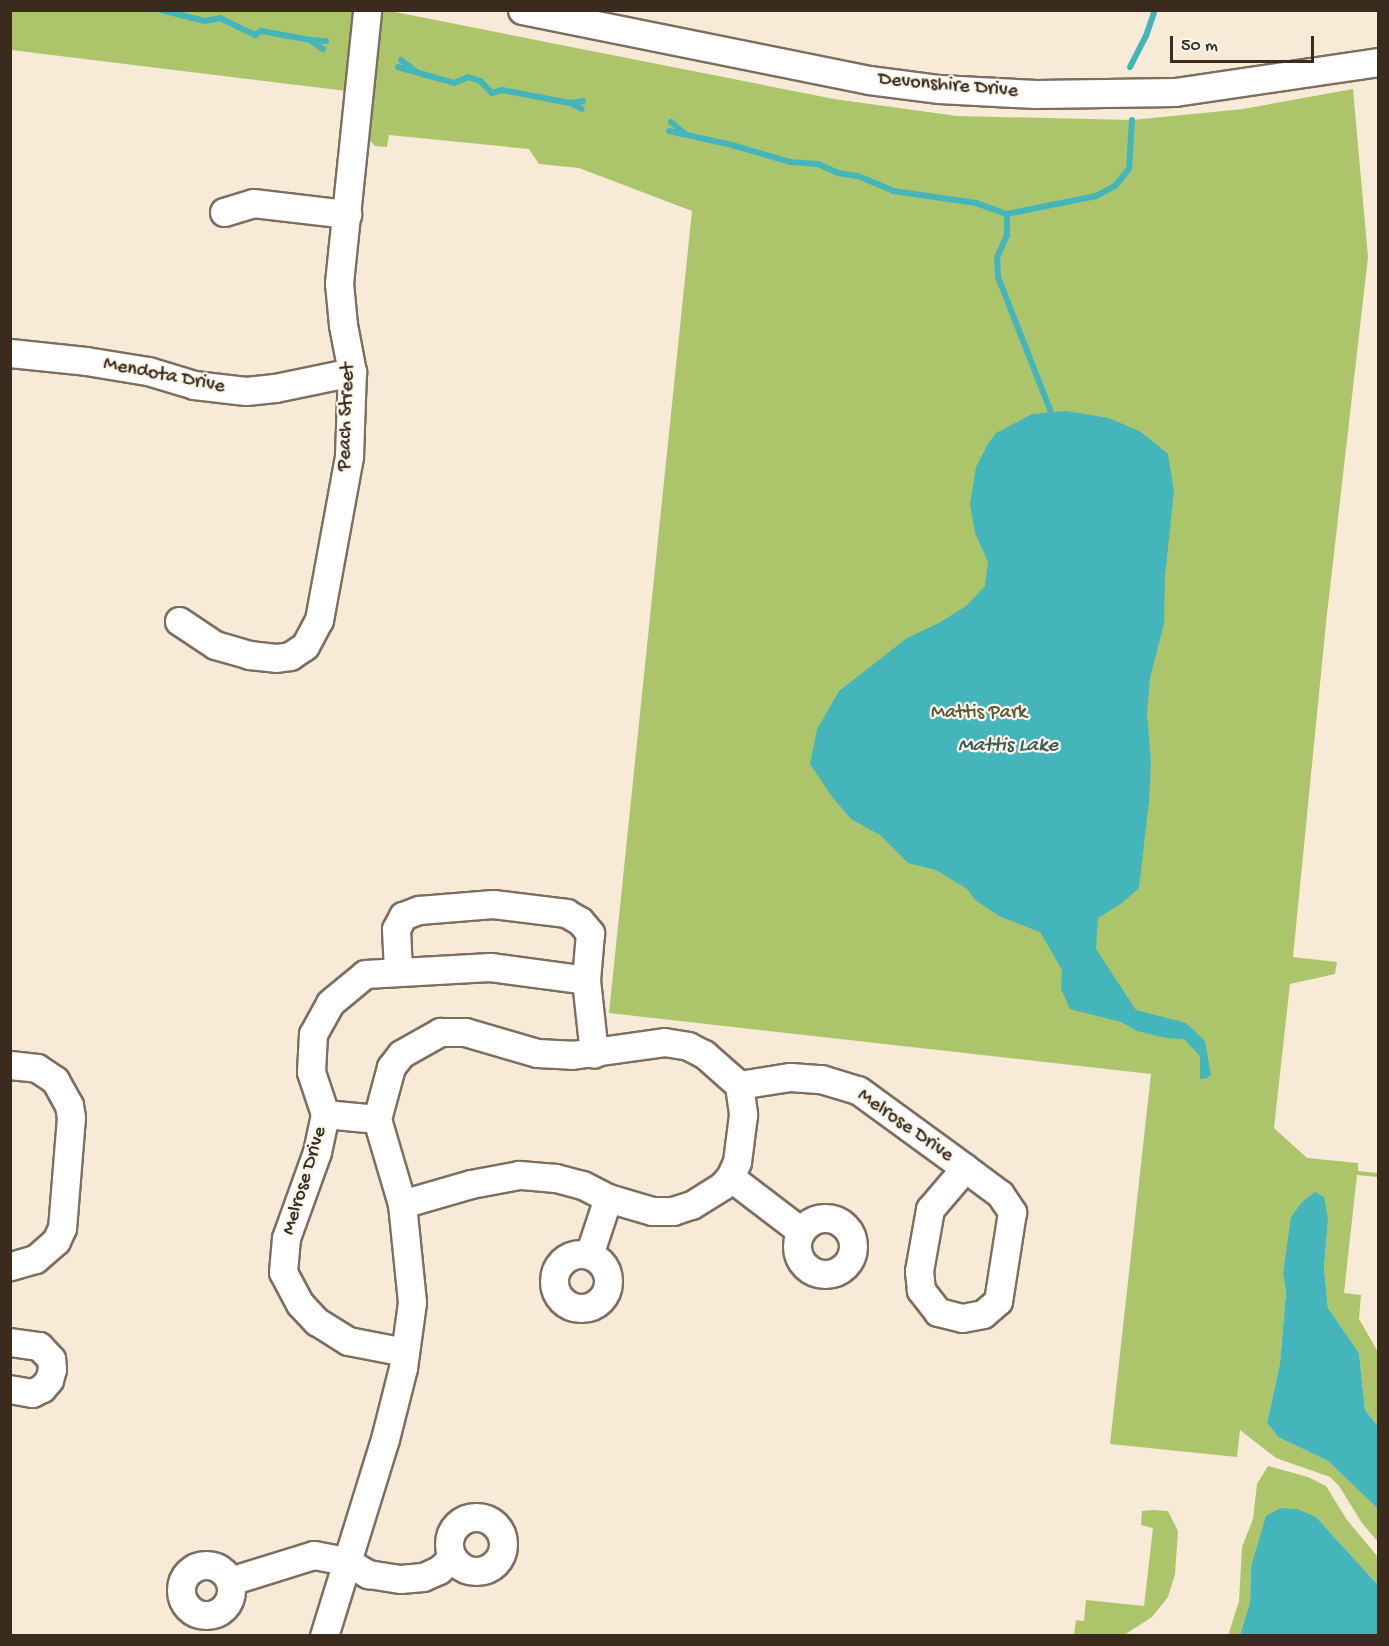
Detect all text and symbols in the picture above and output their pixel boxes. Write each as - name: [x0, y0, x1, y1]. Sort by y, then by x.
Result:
- scale bar: [1173, 24, 1317, 62]
- text: 50 m: [1181, 36, 1218, 57]
- street label: Devonshire Drive: [877, 68, 1019, 104]
- street label: Mendota Drive: [101, 352, 227, 400]
- street label: Peach Street: [333, 363, 361, 471]
- park label: Mattis Park: [931, 701, 1027, 725]
- water label: Mattis Lake: [958, 734, 1058, 760]
- street label: Melrose Drive: [852, 1084, 958, 1168]
- street label: Melrose Drive: [277, 1124, 333, 1238]

